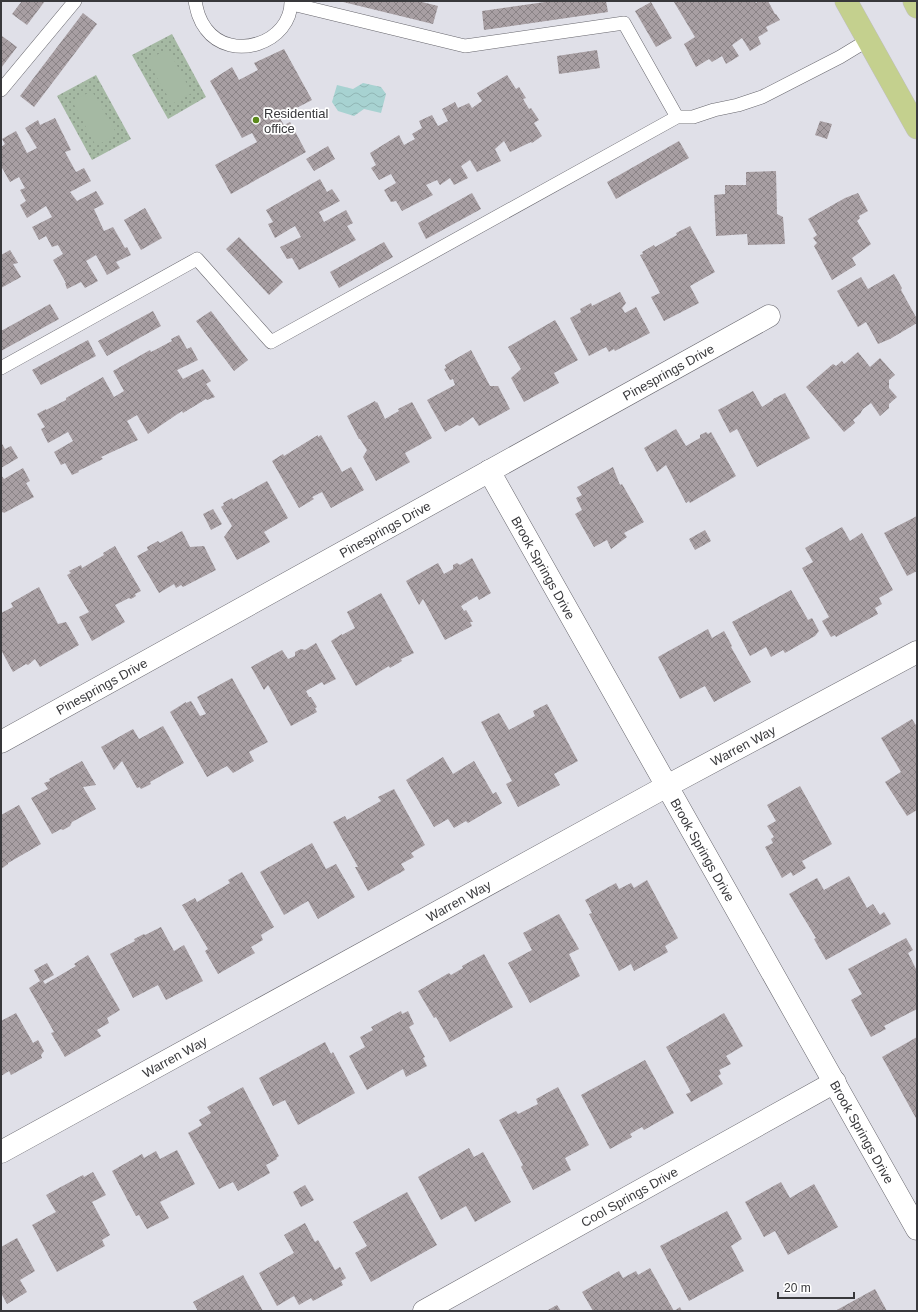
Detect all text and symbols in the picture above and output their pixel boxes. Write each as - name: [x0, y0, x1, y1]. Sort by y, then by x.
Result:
- place label: Residential office: [264, 106, 328, 136]
- marker: Residential office: [251, 115, 261, 125]
- street label: Pinesprings Drive: [620, 341, 716, 403]
- street label: Pinesprings Drive: [337, 498, 433, 560]
- street label: Brook Springs Drive: [509, 514, 579, 622]
- street label: Pinesprings Drive: [53, 655, 150, 718]
- street label: Warren Way: [708, 722, 778, 769]
- street label: Brook Springs Drive: [668, 796, 738, 904]
- street label: Warren Way: [424, 877, 494, 924]
- street label: Warren Way: [140, 1033, 210, 1080]
- street label: Brook Springs Drive: [827, 1078, 897, 1186]
- street label: Cool Springs Drive: [578, 1164, 680, 1230]
- scale bar: [778, 1274, 854, 1300]
- text: 20 m: [784, 1281, 811, 1295]

